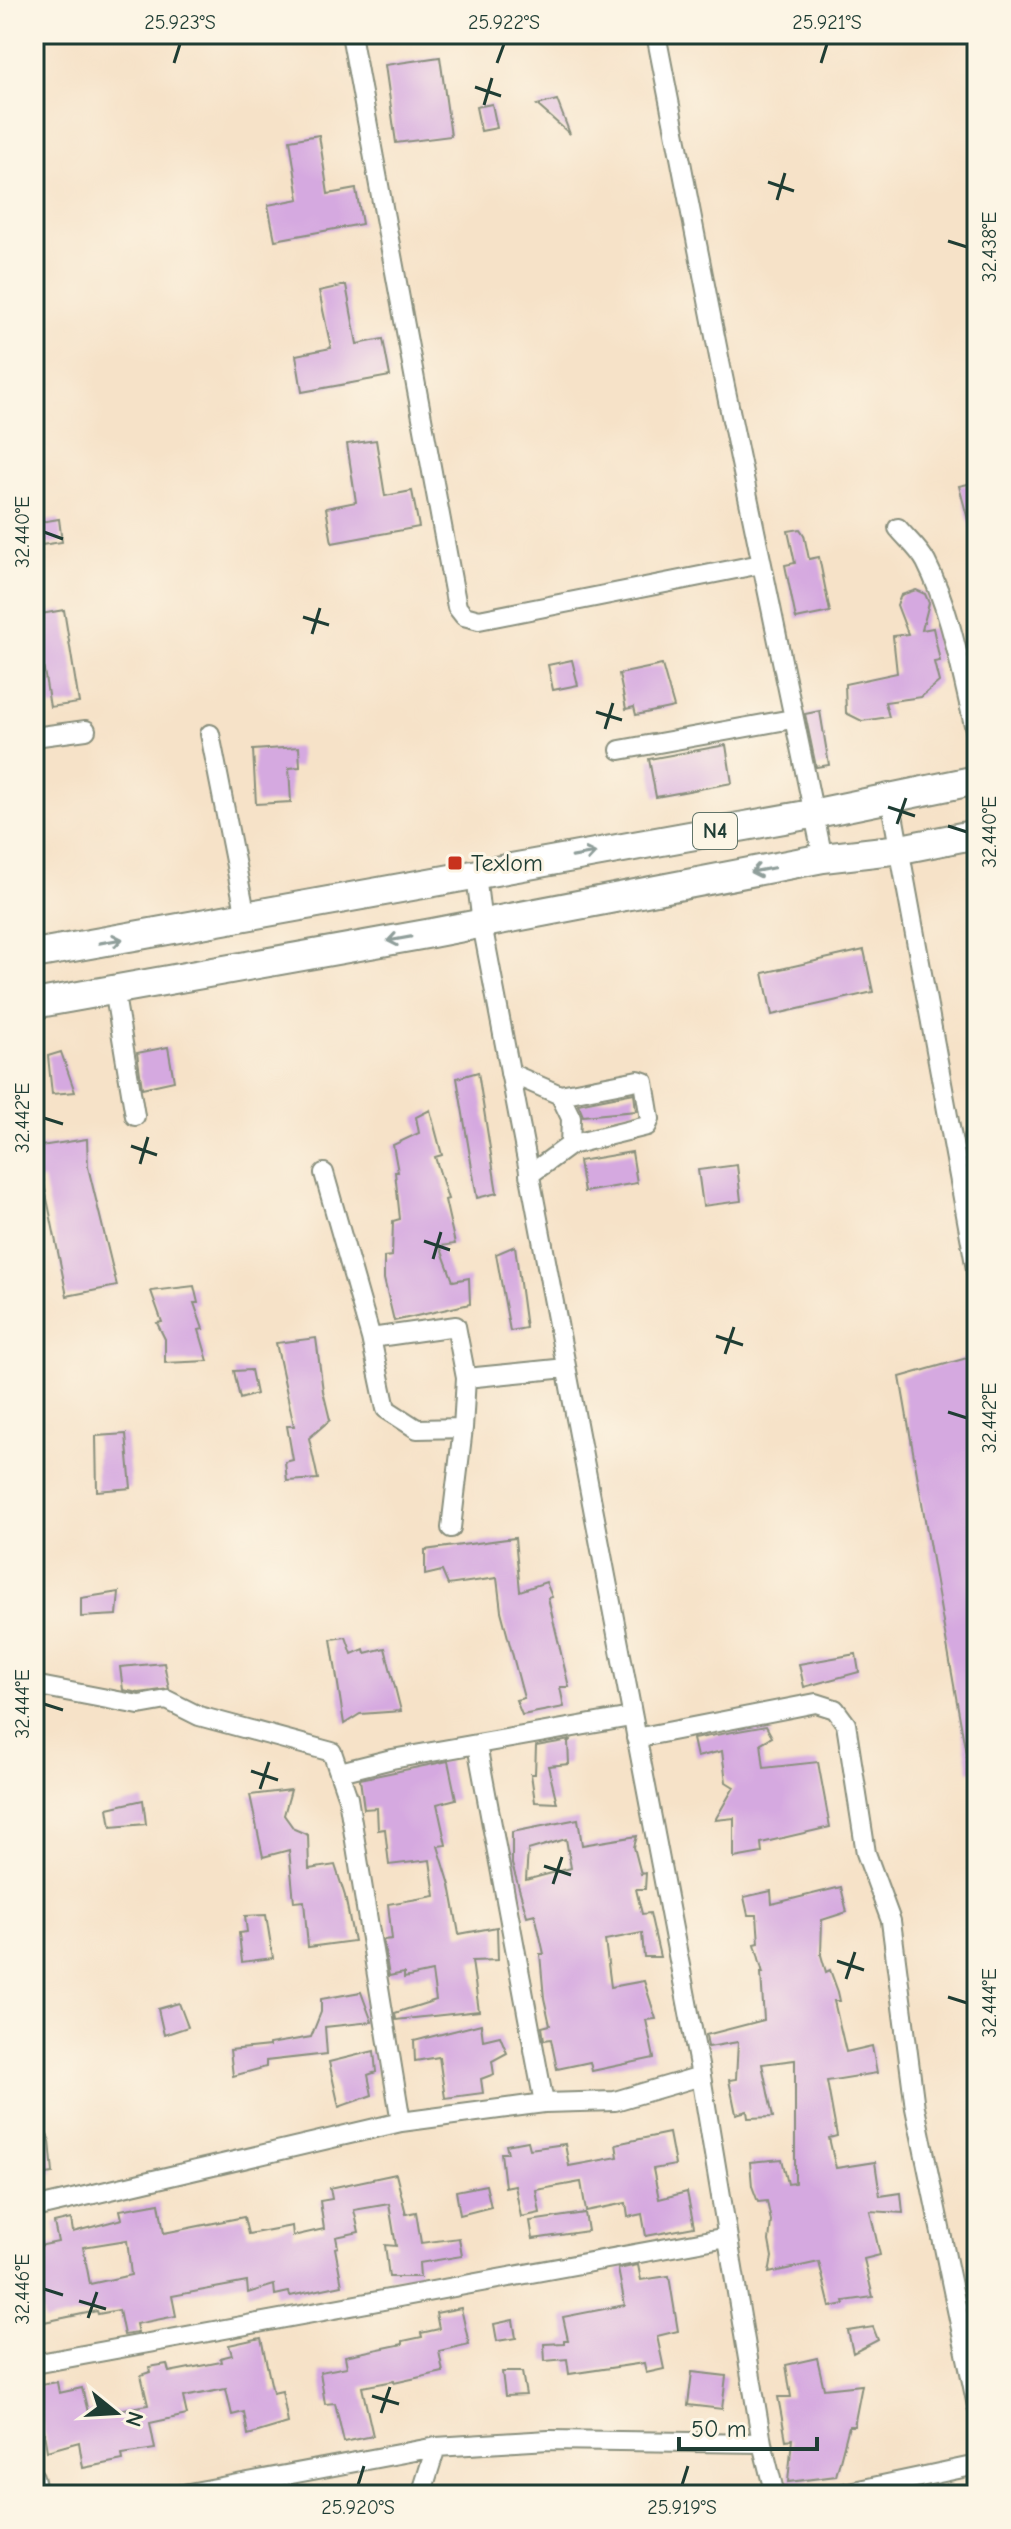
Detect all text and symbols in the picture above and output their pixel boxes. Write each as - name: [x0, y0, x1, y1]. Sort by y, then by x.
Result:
- text: 25.923°S: [144, 11, 216, 34]
- text: 25.922°S: [468, 11, 540, 34]
- text: 25.921°S: [792, 11, 862, 34]
- text: 32.438°E: [978, 212, 1001, 282]
- text: 32.440°E: [11, 496, 34, 568]
- text: 32.440°E: [978, 796, 1001, 868]
- road number: N4: [693, 813, 737, 849]
- one-way arrow: [570, 847, 596, 862]
- place label: Texlom: [471, 849, 543, 877]
- marker: Texlom: [446, 854, 464, 872]
- one-way arrow: [750, 863, 775, 878]
- one-way arrow: [98, 932, 123, 947]
- one-way arrow: [387, 932, 412, 947]
- text: 32.442°E: [11, 1083, 34, 1153]
- text: 32.442°E: [978, 1383, 1001, 1453]
- text: 32.444°E: [11, 1669, 34, 1739]
- text: 32.444°E: [978, 1968, 1001, 2038]
- text: 32.446°E: [11, 2254, 34, 2324]
- north arrow: [76, 2373, 156, 2453]
- scale bar: [679, 2401, 817, 2451]
- text: N: [119, 2408, 149, 2430]
- text: 50 m: [691, 2415, 747, 2443]
- text: 25.920°S: [321, 2496, 395, 2519]
- text: 25.919°S: [647, 2496, 717, 2519]

